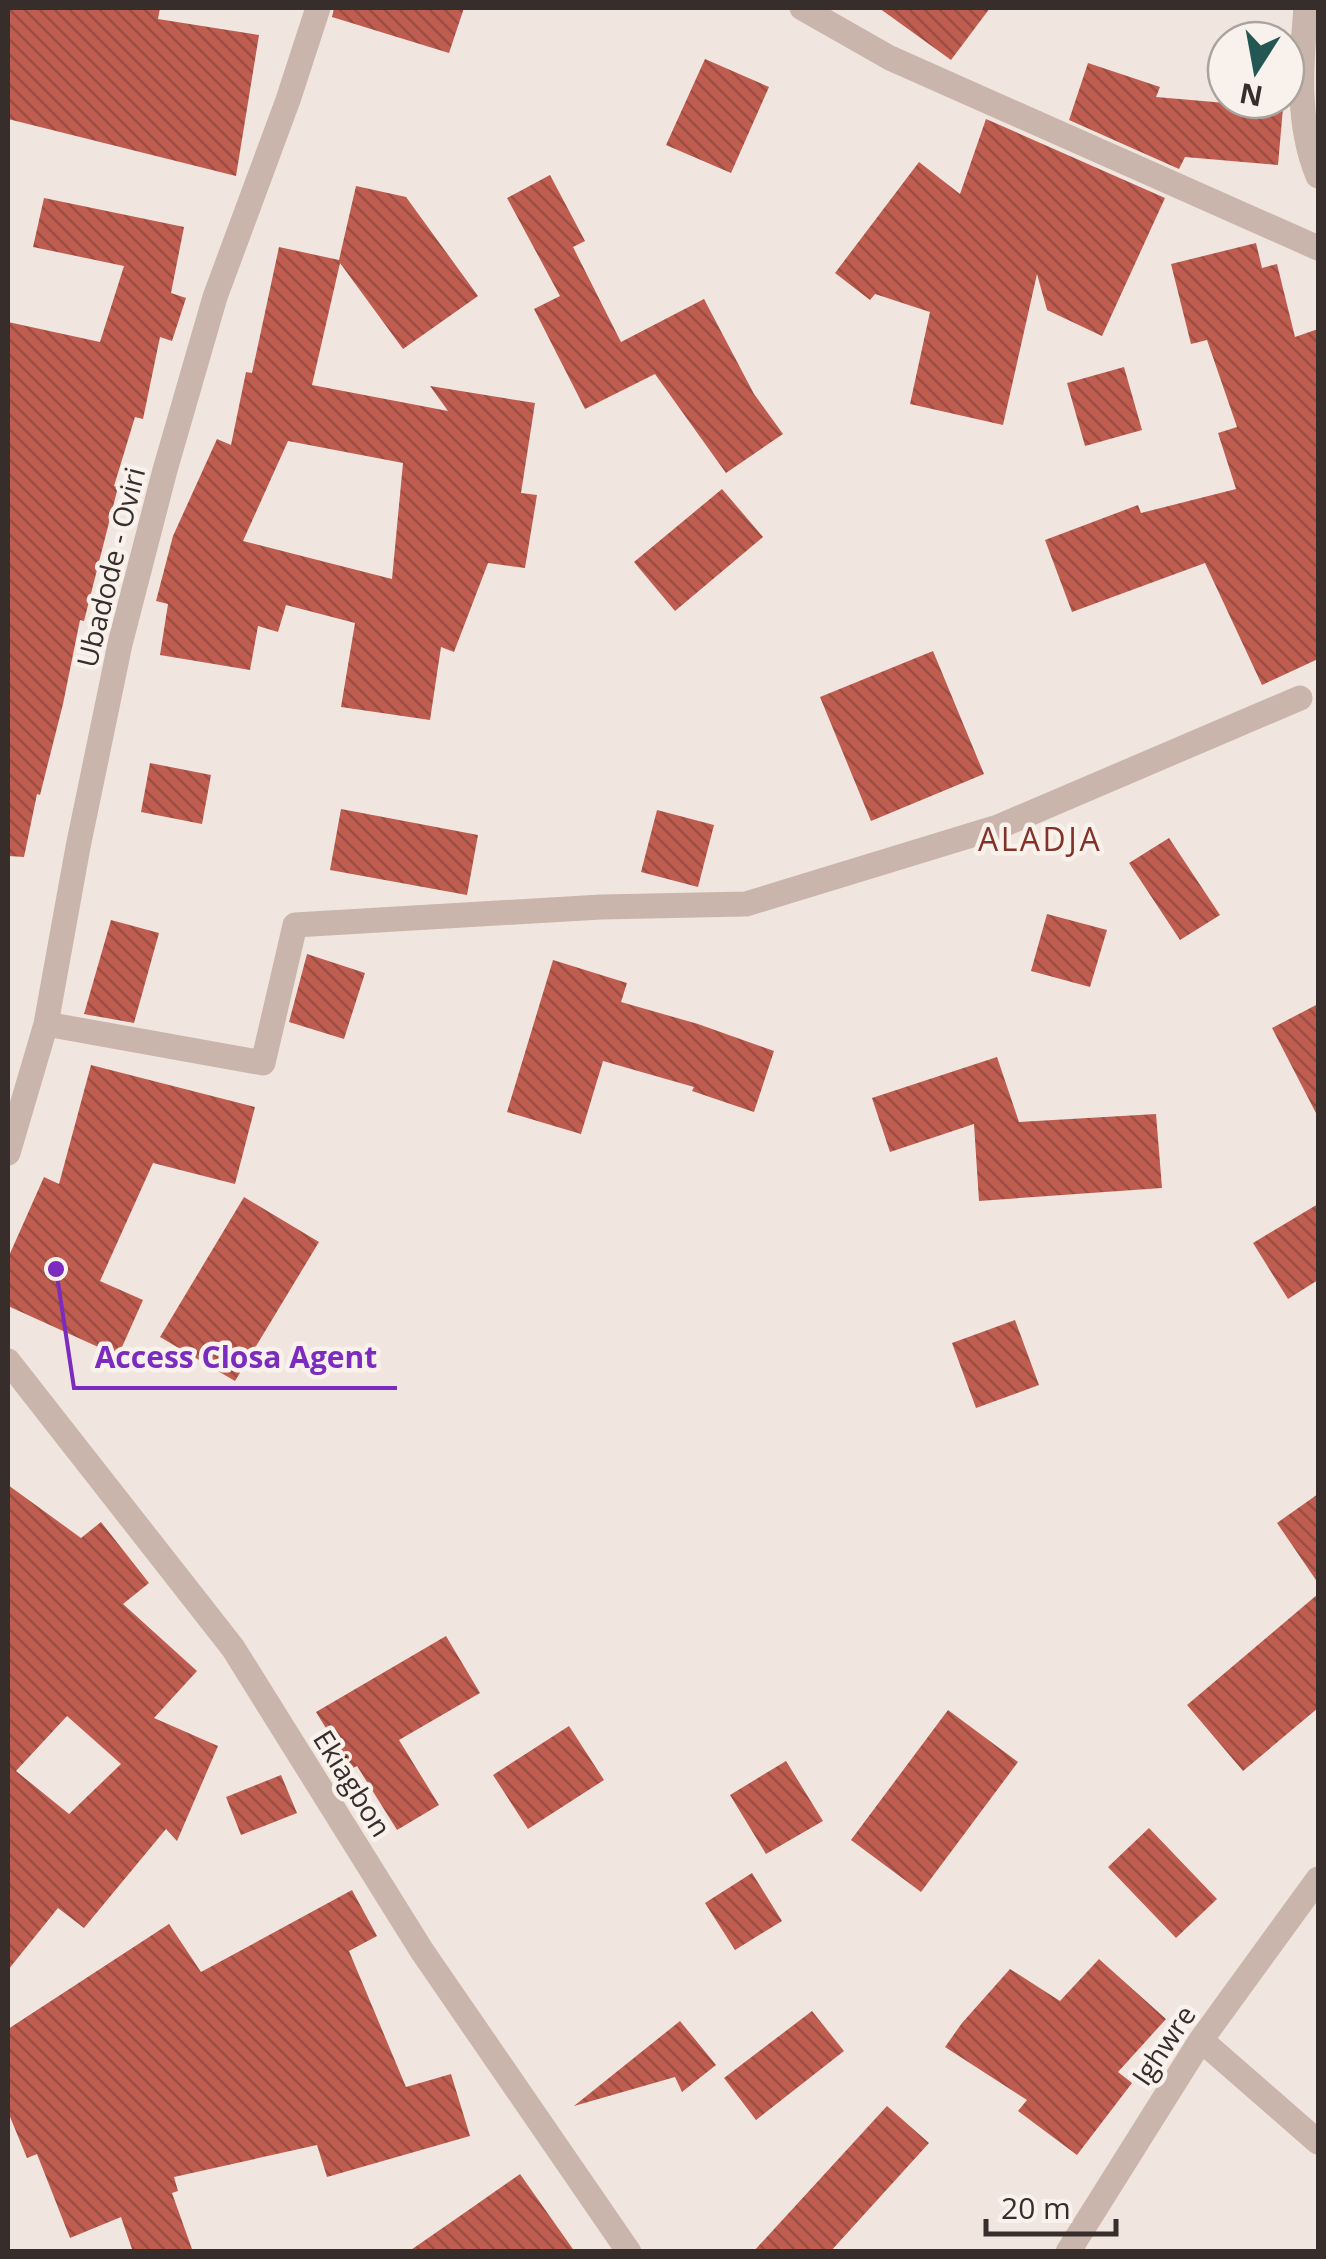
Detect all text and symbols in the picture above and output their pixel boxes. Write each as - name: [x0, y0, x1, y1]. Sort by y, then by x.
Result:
- north arrow: [1206, 20, 1306, 120]
- text: N: [1236, 75, 1266, 116]
- street label: Ubadode - Oviri: [67, 463, 153, 671]
- district label: ALADJA: [978, 817, 1102, 860]
- callout: Access Closa Agent: [74, 1328, 397, 1388]
- text: Access Closa Agent: [95, 1336, 377, 1377]
- street label: Ekiagbon: [305, 1722, 401, 1844]
- street label: Ighwre: [1122, 1997, 1204, 2093]
- scale bar: [986, 2174, 1116, 2236]
- text: 20 m: [1001, 2187, 1071, 2228]

